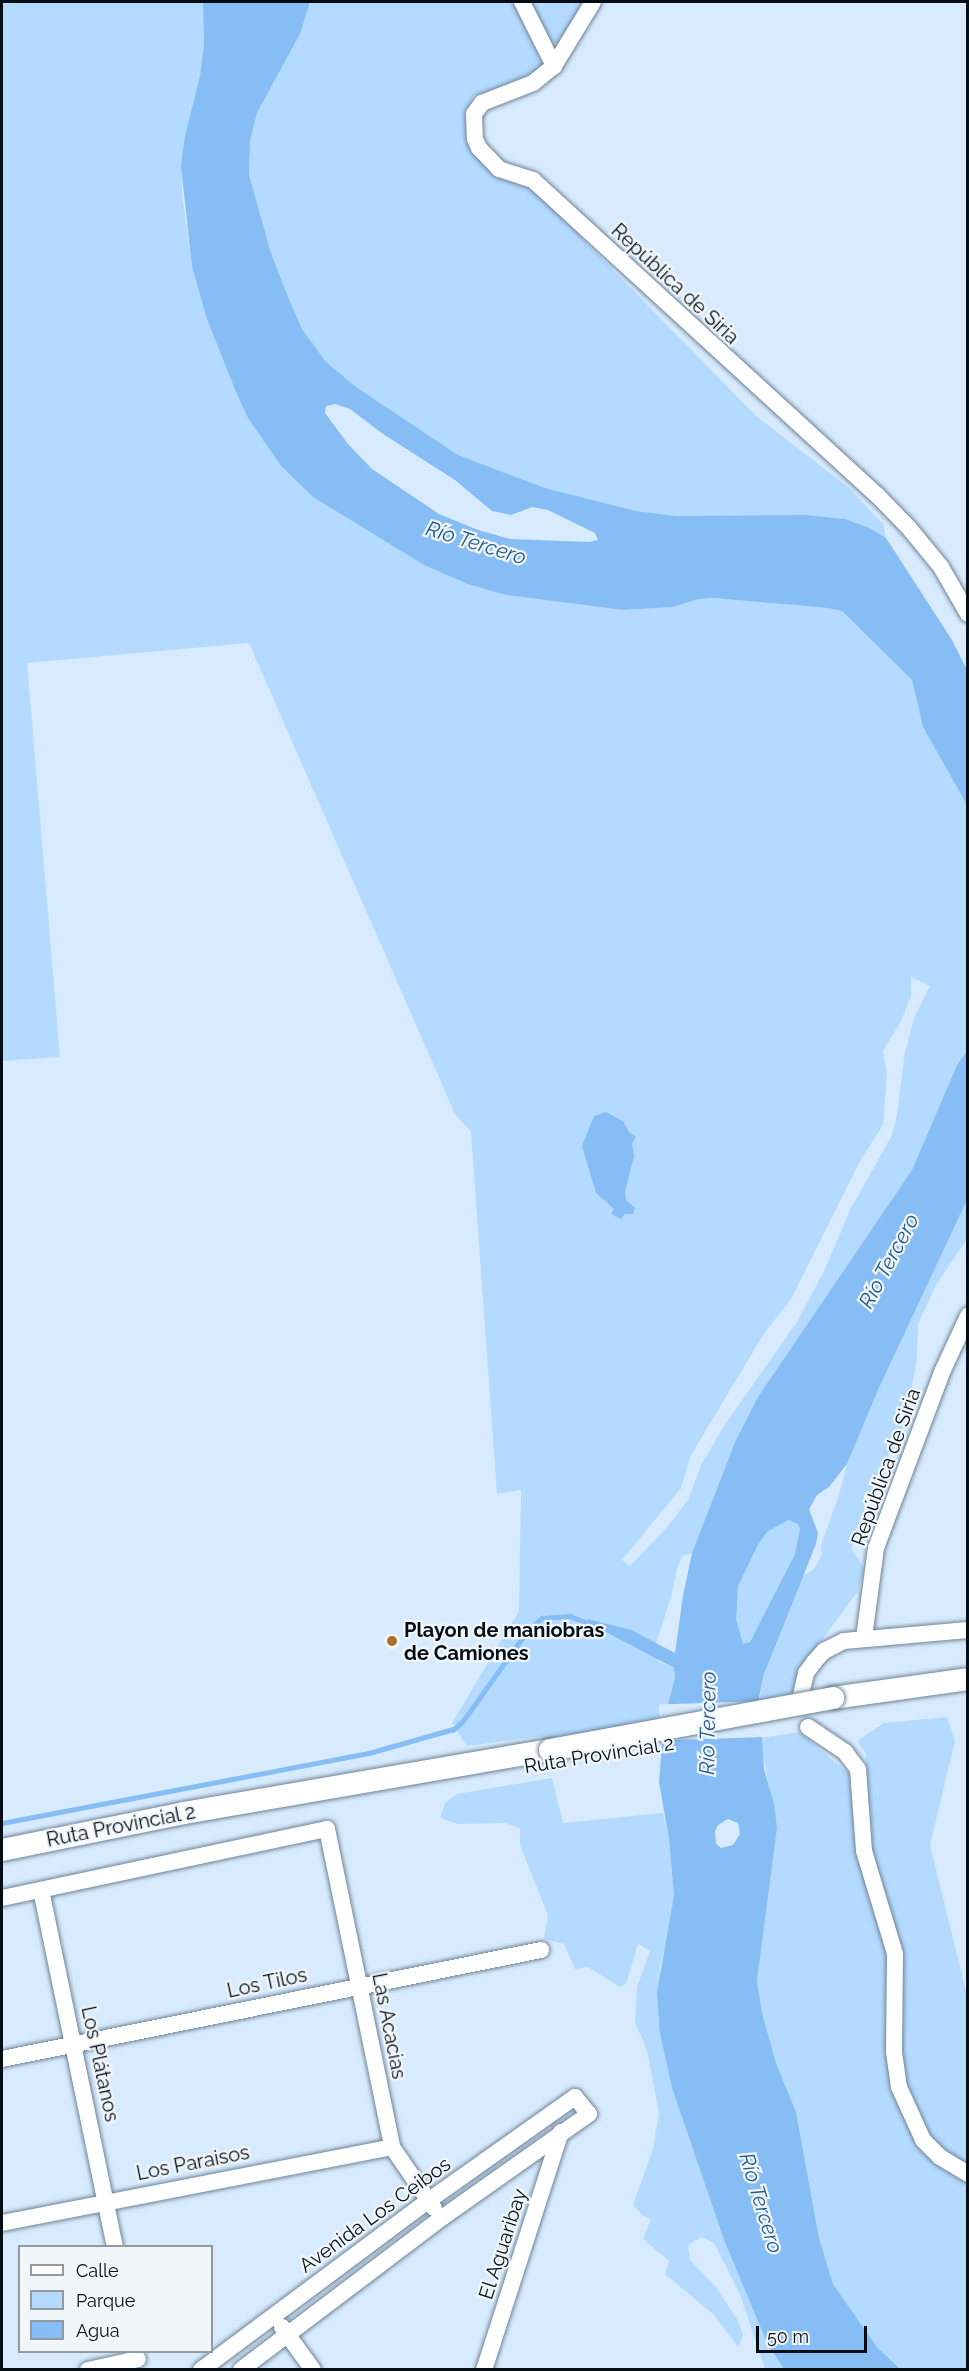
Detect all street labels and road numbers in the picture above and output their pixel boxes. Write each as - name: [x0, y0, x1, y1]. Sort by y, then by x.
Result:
- street label: República de Siria: [606, 219, 744, 349]
- street label: República de Siria: [846, 1385, 926, 1549]
- street label: Ruta Provincial 2: [522, 1731, 676, 1779]
- street label: Ruta Provincial 2: [44, 1800, 198, 1852]
- street label: Los Tilos: [225, 1963, 309, 2003]
- street label: Las Acacias: [367, 1971, 411, 2081]
- street label: Los Plátanos: [76, 2004, 124, 2124]
- street label: Los Paraisos: [134, 2140, 252, 2186]
- street label: Avenida Los Ceibos: [295, 2152, 455, 2278]
- street label: El Aguaribay: [474, 2185, 532, 2303]

